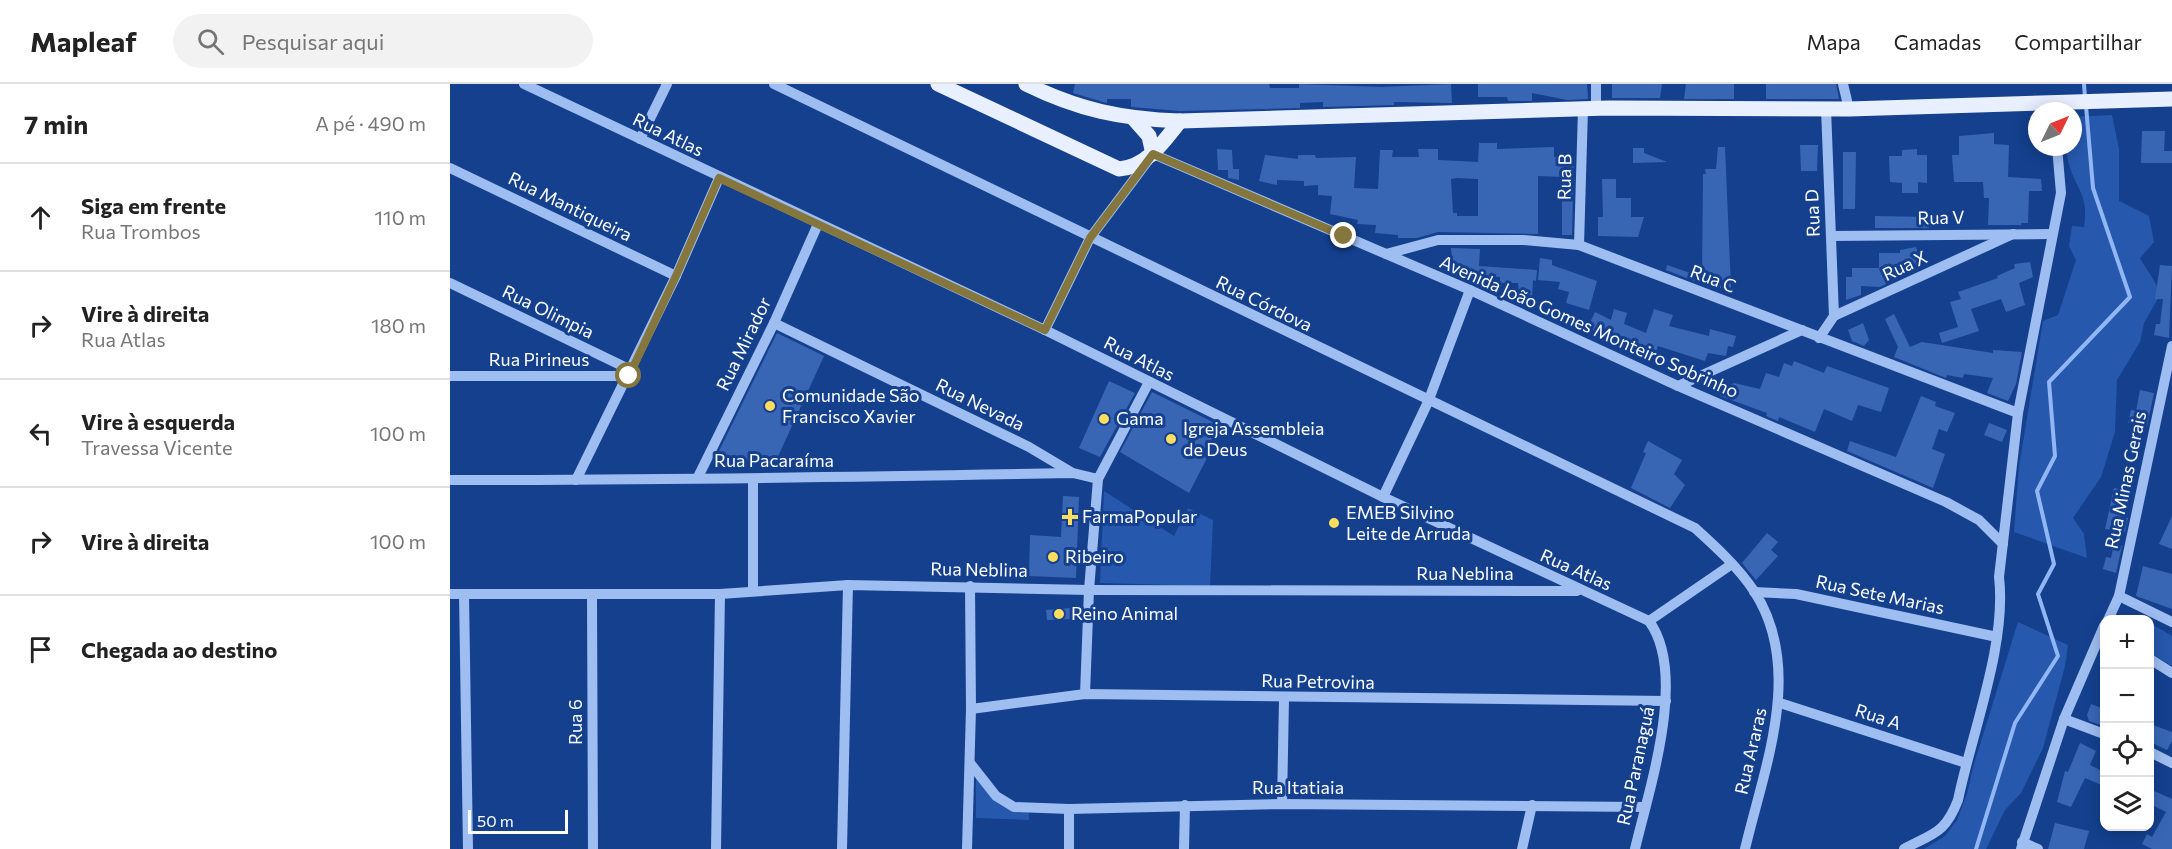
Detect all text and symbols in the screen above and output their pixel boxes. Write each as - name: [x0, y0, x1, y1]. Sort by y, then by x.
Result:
- search box: [173, 14, 593, 68]
- text: Mapleaf: [30, 24, 137, 58]
- icon: search: [194, 25, 227, 58]
- text: Pesquisar aqui: [242, 28, 384, 55]
- text: Mapa: [1807, 29, 1861, 54]
- text: Camadas: [1894, 29, 1981, 54]
- text: Compartilhar: [2014, 29, 2142, 54]
- north arrow: [2028, 102, 2082, 156]
- text: 7 min: [24, 108, 88, 139]
- street label: Rua Atlas: [629, 108, 707, 161]
- text: A pé · 490 m: [315, 111, 426, 135]
- street label: Rua B: [1553, 154, 1575, 200]
- street label: Rua Mantiqueira: [505, 167, 636, 246]
- street label: Rua D: [1800, 189, 1824, 237]
- text: Siga em frente: [81, 192, 226, 219]
- icon: ahead: [24, 201, 57, 234]
- text: 110 m: [375, 205, 426, 229]
- street label: Rua V: [1917, 206, 1965, 228]
- text: Rua Trombos: [81, 219, 201, 243]
- route end: [1330, 222, 1356, 248]
- street label: Rua X: [1879, 245, 1931, 285]
- street label: Avenida João Gomes Monteiro Sobrinho: [1437, 250, 1742, 402]
- street label: Rua C: [1687, 259, 1739, 297]
- street label: Rua Córdova: [1213, 270, 1316, 336]
- street label: Rua Olimpia: [499, 279, 598, 343]
- street label: Rua Mirador: [711, 293, 775, 394]
- text: Vire à direita: [81, 300, 209, 327]
- icon: right: [24, 309, 57, 342]
- text: 180 m: [371, 313, 426, 337]
- text: Rua Atlas: [81, 327, 166, 351]
- street label: Rua Atlas: [1101, 331, 1178, 385]
- street label: Rua Pirineus: [489, 348, 589, 370]
- route start: [615, 362, 641, 388]
- street label: Rua Nevada: [932, 373, 1028, 435]
- place label: Comunidade São Francisco Xavier: [782, 384, 920, 427]
- marker: Comunidade São Francisco Xavier: [763, 399, 777, 413]
- place label: Gama: [1116, 407, 1164, 429]
- text: Vire à esquerda: [81, 408, 235, 435]
- street label: Rua Minas Gerais: [2100, 409, 2150, 551]
- marker: Gama: [1097, 412, 1111, 426]
- icon: left: [24, 417, 57, 450]
- place label: Igreja Assembleia de Deus: [1183, 417, 1324, 460]
- text: 100 m: [370, 421, 426, 445]
- marker: Igreja Assembleia de Deus: [1164, 432, 1178, 446]
- text: Travessa Vicente: [81, 435, 232, 459]
- street label: Rua Pacaraíma: [714, 449, 834, 471]
- place label: EMEB Silvino Leite de Arruda: [1346, 501, 1471, 544]
- place label: FarmaPopular: [1082, 505, 1197, 527]
- marker: FarmaPopular: [1063, 510, 1077, 524]
- marker: EMEB Silvino Leite de Arruda: [1327, 516, 1341, 530]
- icon: right: [24, 525, 57, 558]
- text: Vire à direita: [81, 528, 209, 555]
- text: 100 m: [370, 529, 426, 553]
- street label: Rua Atlas: [1537, 544, 1616, 595]
- place label: Ribeiro: [1065, 545, 1124, 567]
- marker: Ribeiro: [1046, 550, 1060, 564]
- street label: Rua Neblina: [930, 557, 1028, 581]
- street label: Rua Neblina: [1416, 562, 1514, 584]
- street label: Rua Sete Marias: [1814, 570, 1947, 618]
- place label: Reino Animal: [1071, 602, 1178, 624]
- marker: Reino Animal: [1052, 607, 1066, 621]
- map controls: [2100, 615, 2154, 831]
- button: +: [2100, 615, 2154, 669]
- icon: arrive: [24, 633, 57, 666]
- text: Chegada ao destino: [81, 636, 277, 663]
- street label: Rua Petrovina: [1261, 669, 1375, 693]
- button: −: [2100, 669, 2154, 723]
- street label: Rua A: [1852, 698, 1904, 734]
- street label: Rua 6: [564, 699, 586, 745]
- street label: Rua Paranaguá: [1612, 704, 1658, 827]
- street label: Rua Araras: [1729, 705, 1771, 796]
- button: locate: [2100, 723, 2154, 777]
- street label: Rua Itatiaia: [1252, 776, 1344, 798]
- button: layers: [2100, 777, 2154, 831]
- scale bar: [468, 807, 568, 834]
- text: 50 m: [477, 811, 514, 830]

